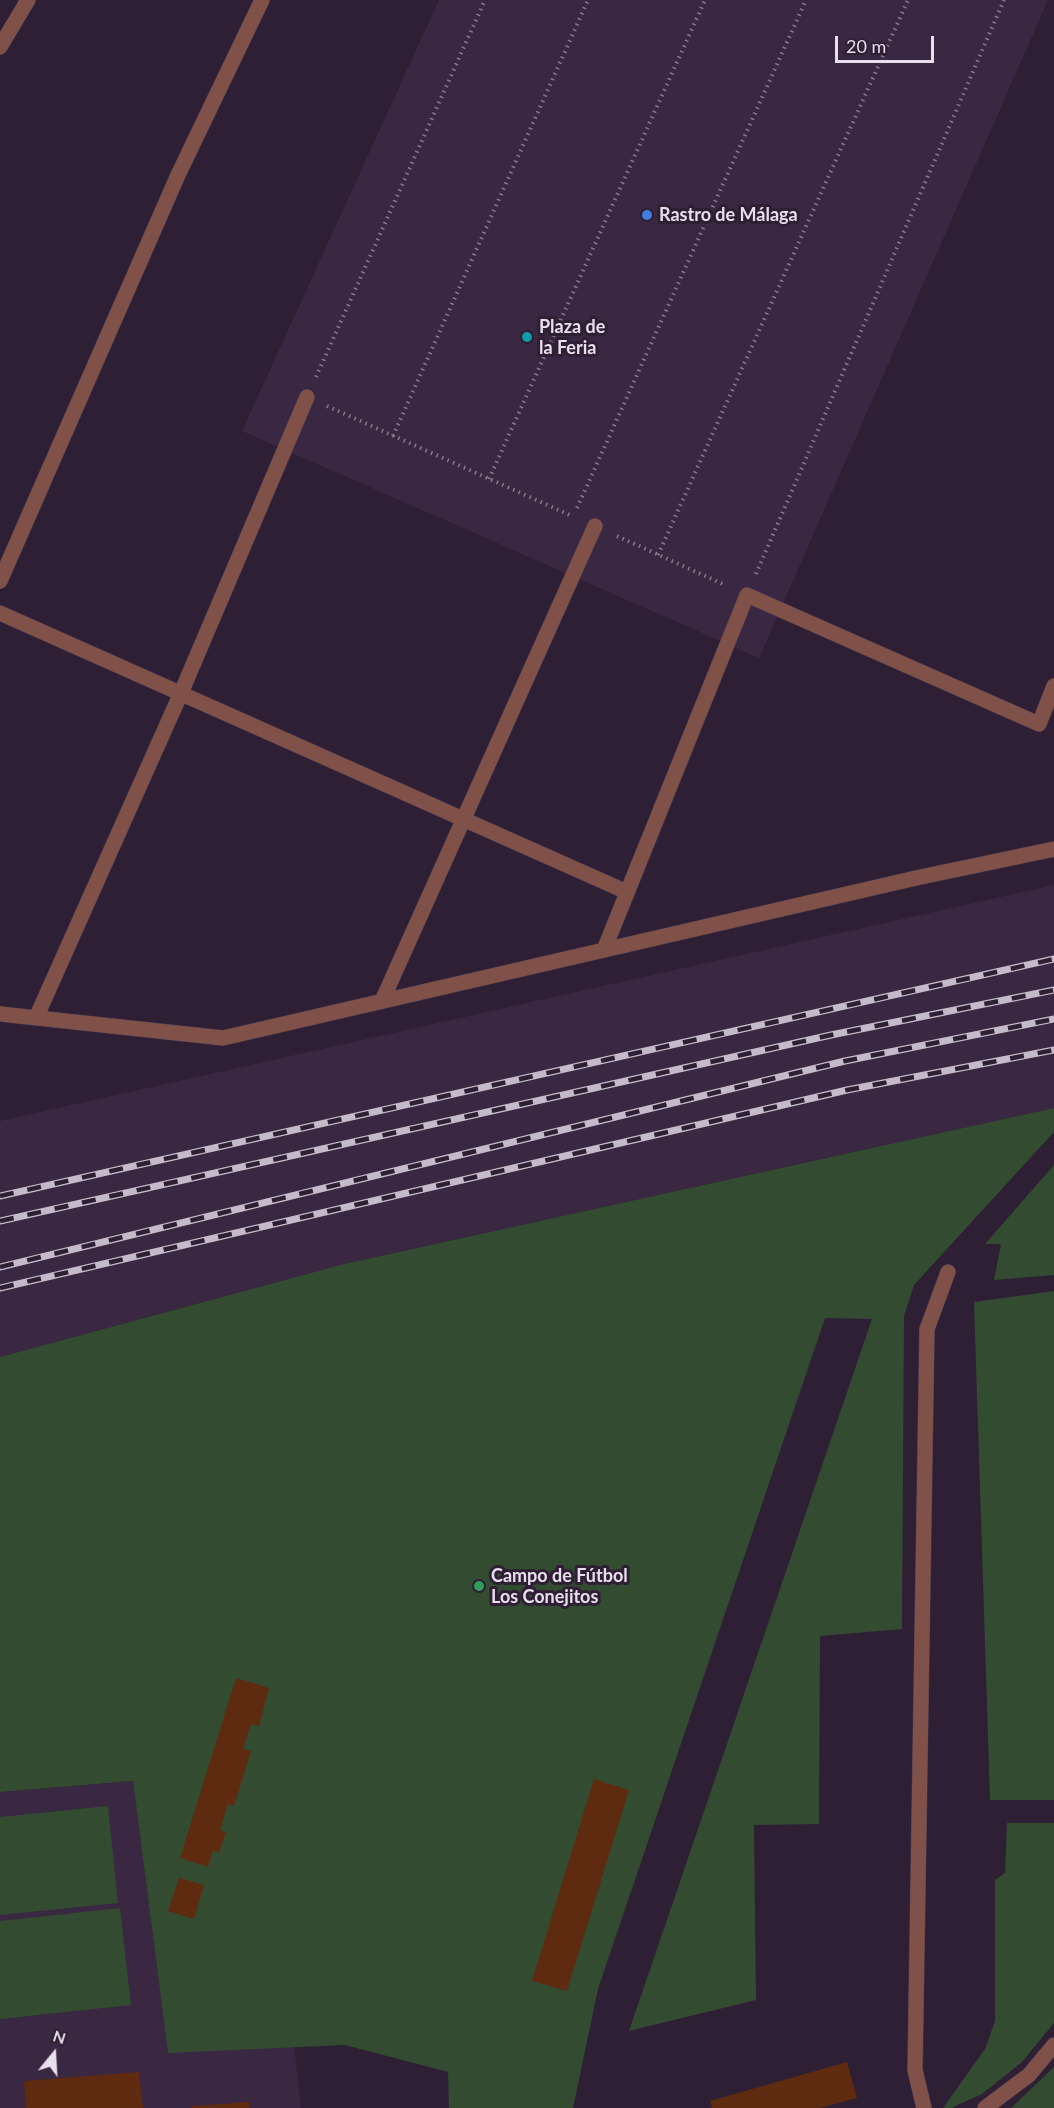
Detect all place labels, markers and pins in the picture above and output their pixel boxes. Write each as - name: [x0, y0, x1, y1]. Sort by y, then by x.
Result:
- place label: Rastro de Málaga: [659, 204, 798, 226]
- marker: Rastro de Málaga: [640, 208, 654, 222]
- place label: Plaza de la Feria: [539, 316, 605, 358]
- marker: Plaza de la Feria: [520, 330, 534, 344]
- place label: Campo de Fútbol Los Conejitos: [491, 1565, 628, 1608]
- marker: Campo de Fútbol Los Conejitos: [472, 1579, 486, 1593]

